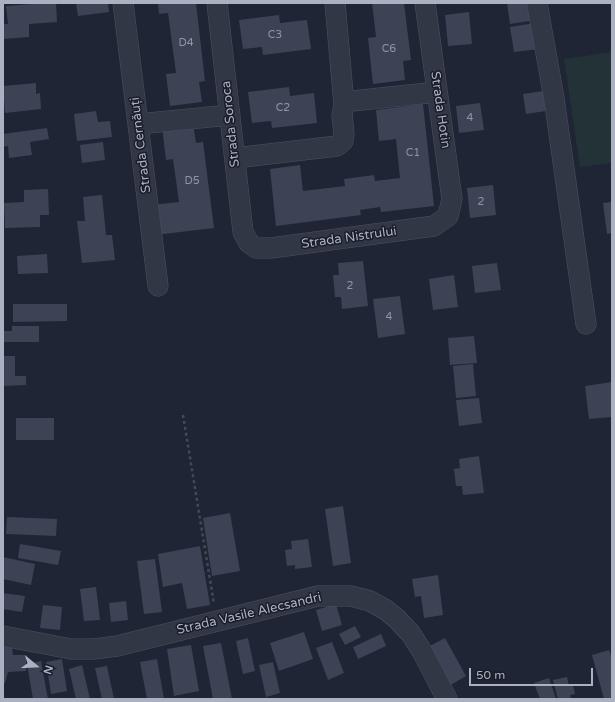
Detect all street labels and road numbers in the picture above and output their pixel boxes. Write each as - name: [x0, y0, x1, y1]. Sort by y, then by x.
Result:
- street label: Strada Hotin: [427, 71, 453, 149]
- street label: Strada Soroca: [219, 80, 243, 168]
- street label: Strada Cernăuți: [127, 96, 155, 194]
- street label: Strada Nistrului: [300, 224, 398, 252]
- street label: Strada Vasile Alecsandri: [175, 590, 323, 638]

